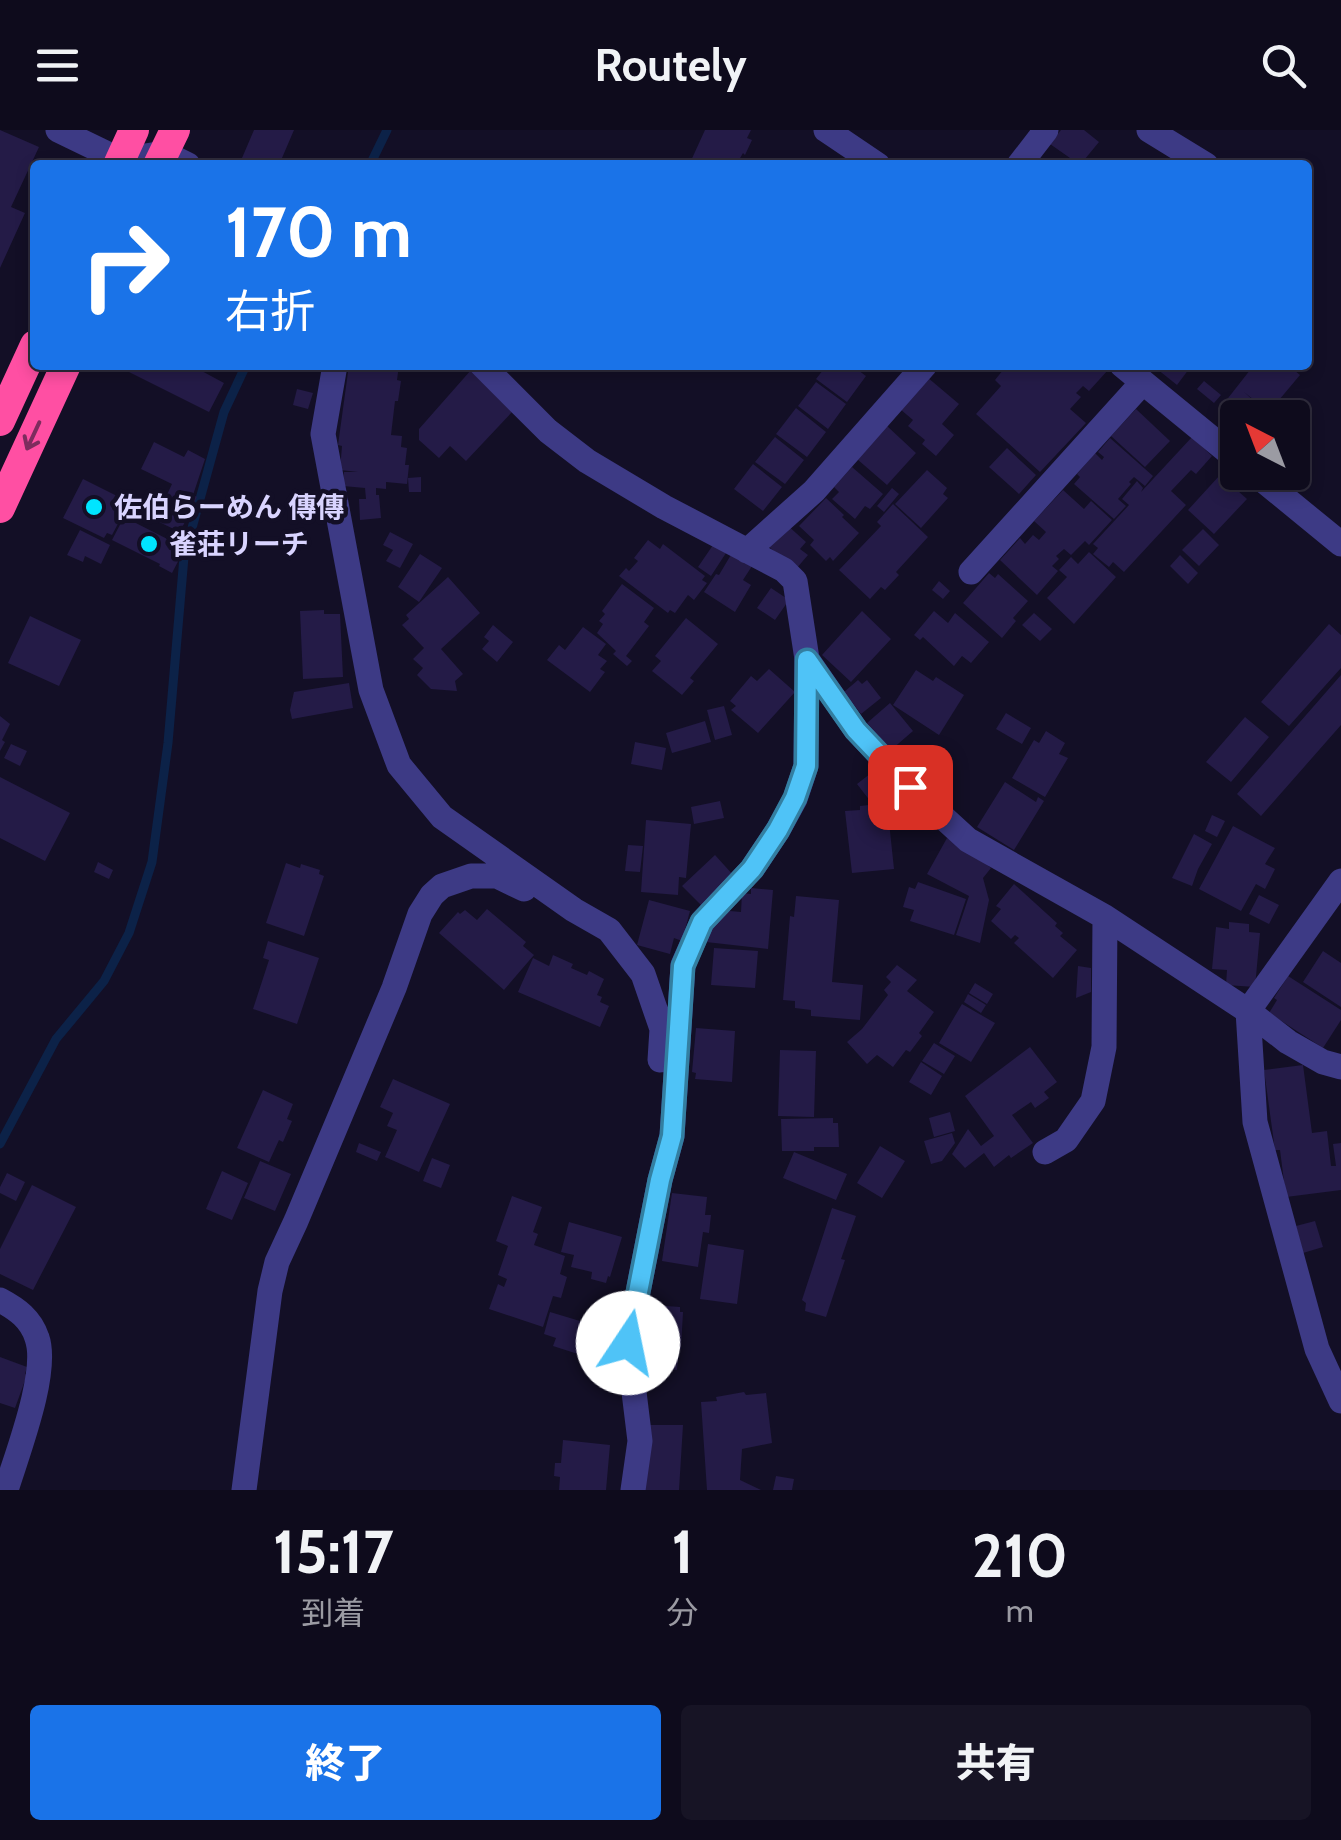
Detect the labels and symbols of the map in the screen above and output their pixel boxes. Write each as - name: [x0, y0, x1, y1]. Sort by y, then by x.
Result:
- north arrow: [1220, 400, 1310, 490]
- one-way arrow: [23, 420, 41, 451]
- place label: 佐伯らーめん 傳傳: [114, 490, 344, 524]
- marker: 佐伯らーめん 傳傳: [83, 496, 105, 518]
- place label: 雀荘リーチ: [169, 527, 309, 561]
- marker: 雀荘リーチ: [138, 533, 160, 555]
- pin: [868, 745, 953, 830]
- position arrow: [576, 1291, 680, 1395]

